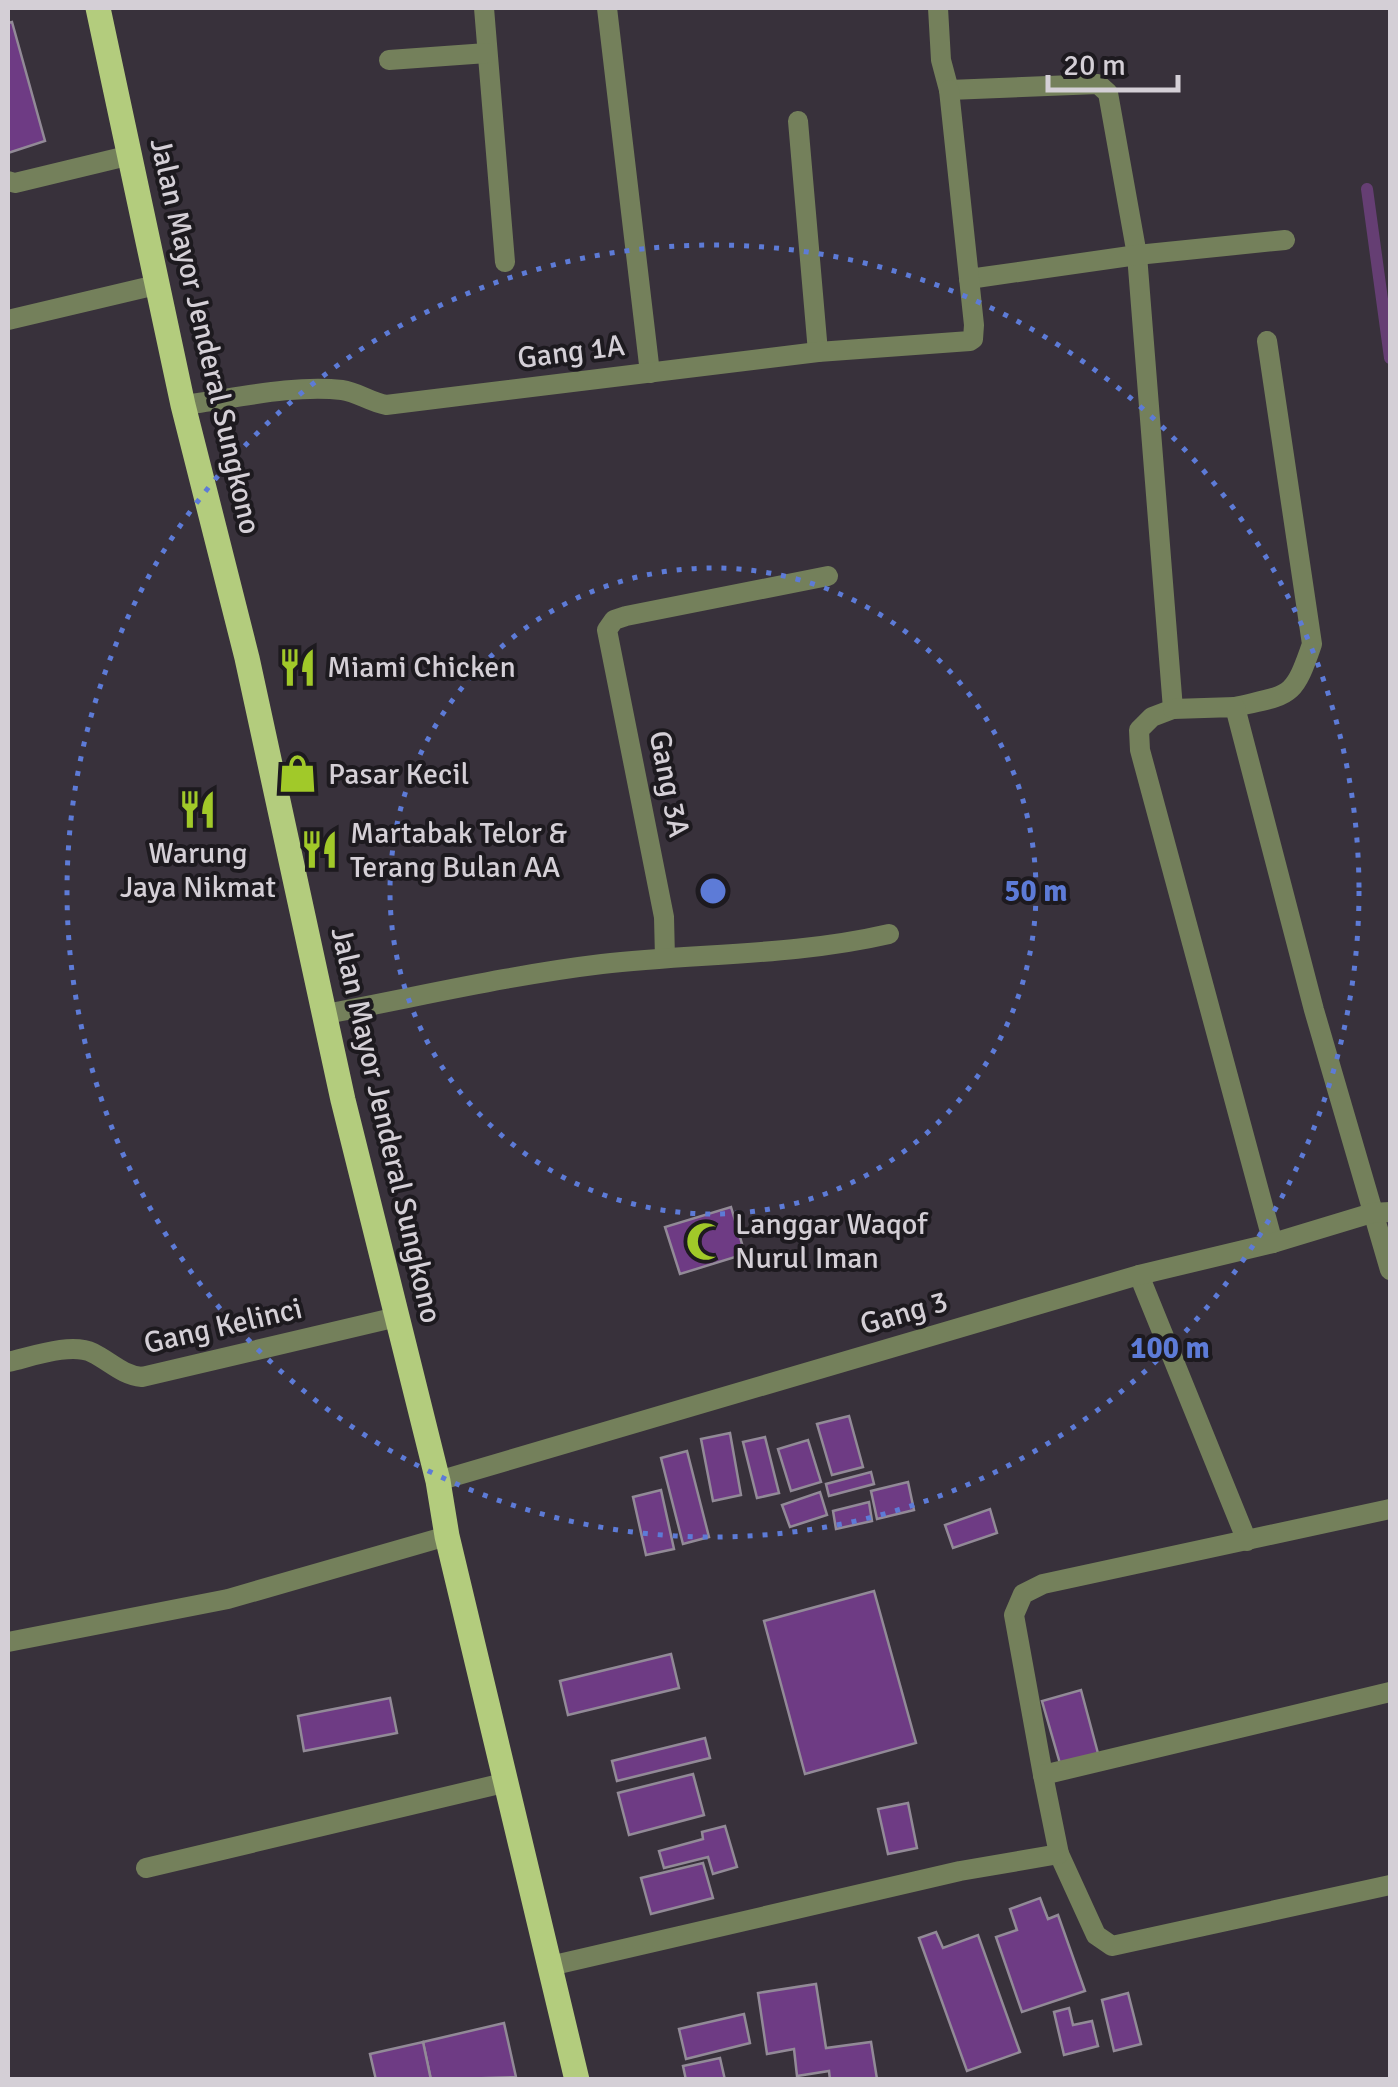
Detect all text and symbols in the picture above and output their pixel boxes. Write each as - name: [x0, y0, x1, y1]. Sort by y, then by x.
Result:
- scale bar: [1048, 30, 1178, 92]
- text: 20 m: [1063, 47, 1126, 84]
- street label: Jalan Mayor Jenderal Sungkono: [141, 134, 269, 538]
- street label: Gang 1A: [515, 327, 627, 377]
- restaurant icon: Miami Chicken: [276, 646, 318, 688]
- place label: Miami Chicken: [327, 649, 516, 686]
- street label: Gang 3A: [641, 728, 697, 840]
- shop icon: Pasar Kecil: [277, 753, 319, 795]
- place label: Pasar Kecil: [328, 756, 469, 793]
- restaurant icon: Warung Jaya Nikmat: [177, 788, 219, 830]
- place label: Martabak Telor & Terang Bulan AA: [350, 815, 568, 886]
- restaurant icon: Martabak Telor & Terang Bulan AA: [299, 829, 341, 871]
- place label: Warung Jaya Nikmat: [120, 835, 276, 906]
- centre of rings: [695, 873, 731, 909]
- text: 50 m: [1004, 873, 1068, 910]
- street label: Jalan Mayor Jenderal Sungkono: [322, 923, 450, 1327]
- place label: Langgar Waqof Nurul Iman: [735, 1206, 929, 1277]
- mosque icon: Langgar Waqof Nurul Iman: [684, 1220, 726, 1262]
- street label: Gang 3: [856, 1283, 952, 1343]
- street label: Gang Kelinci: [140, 1290, 306, 1362]
- text: 100 m: [1130, 1330, 1210, 1367]

